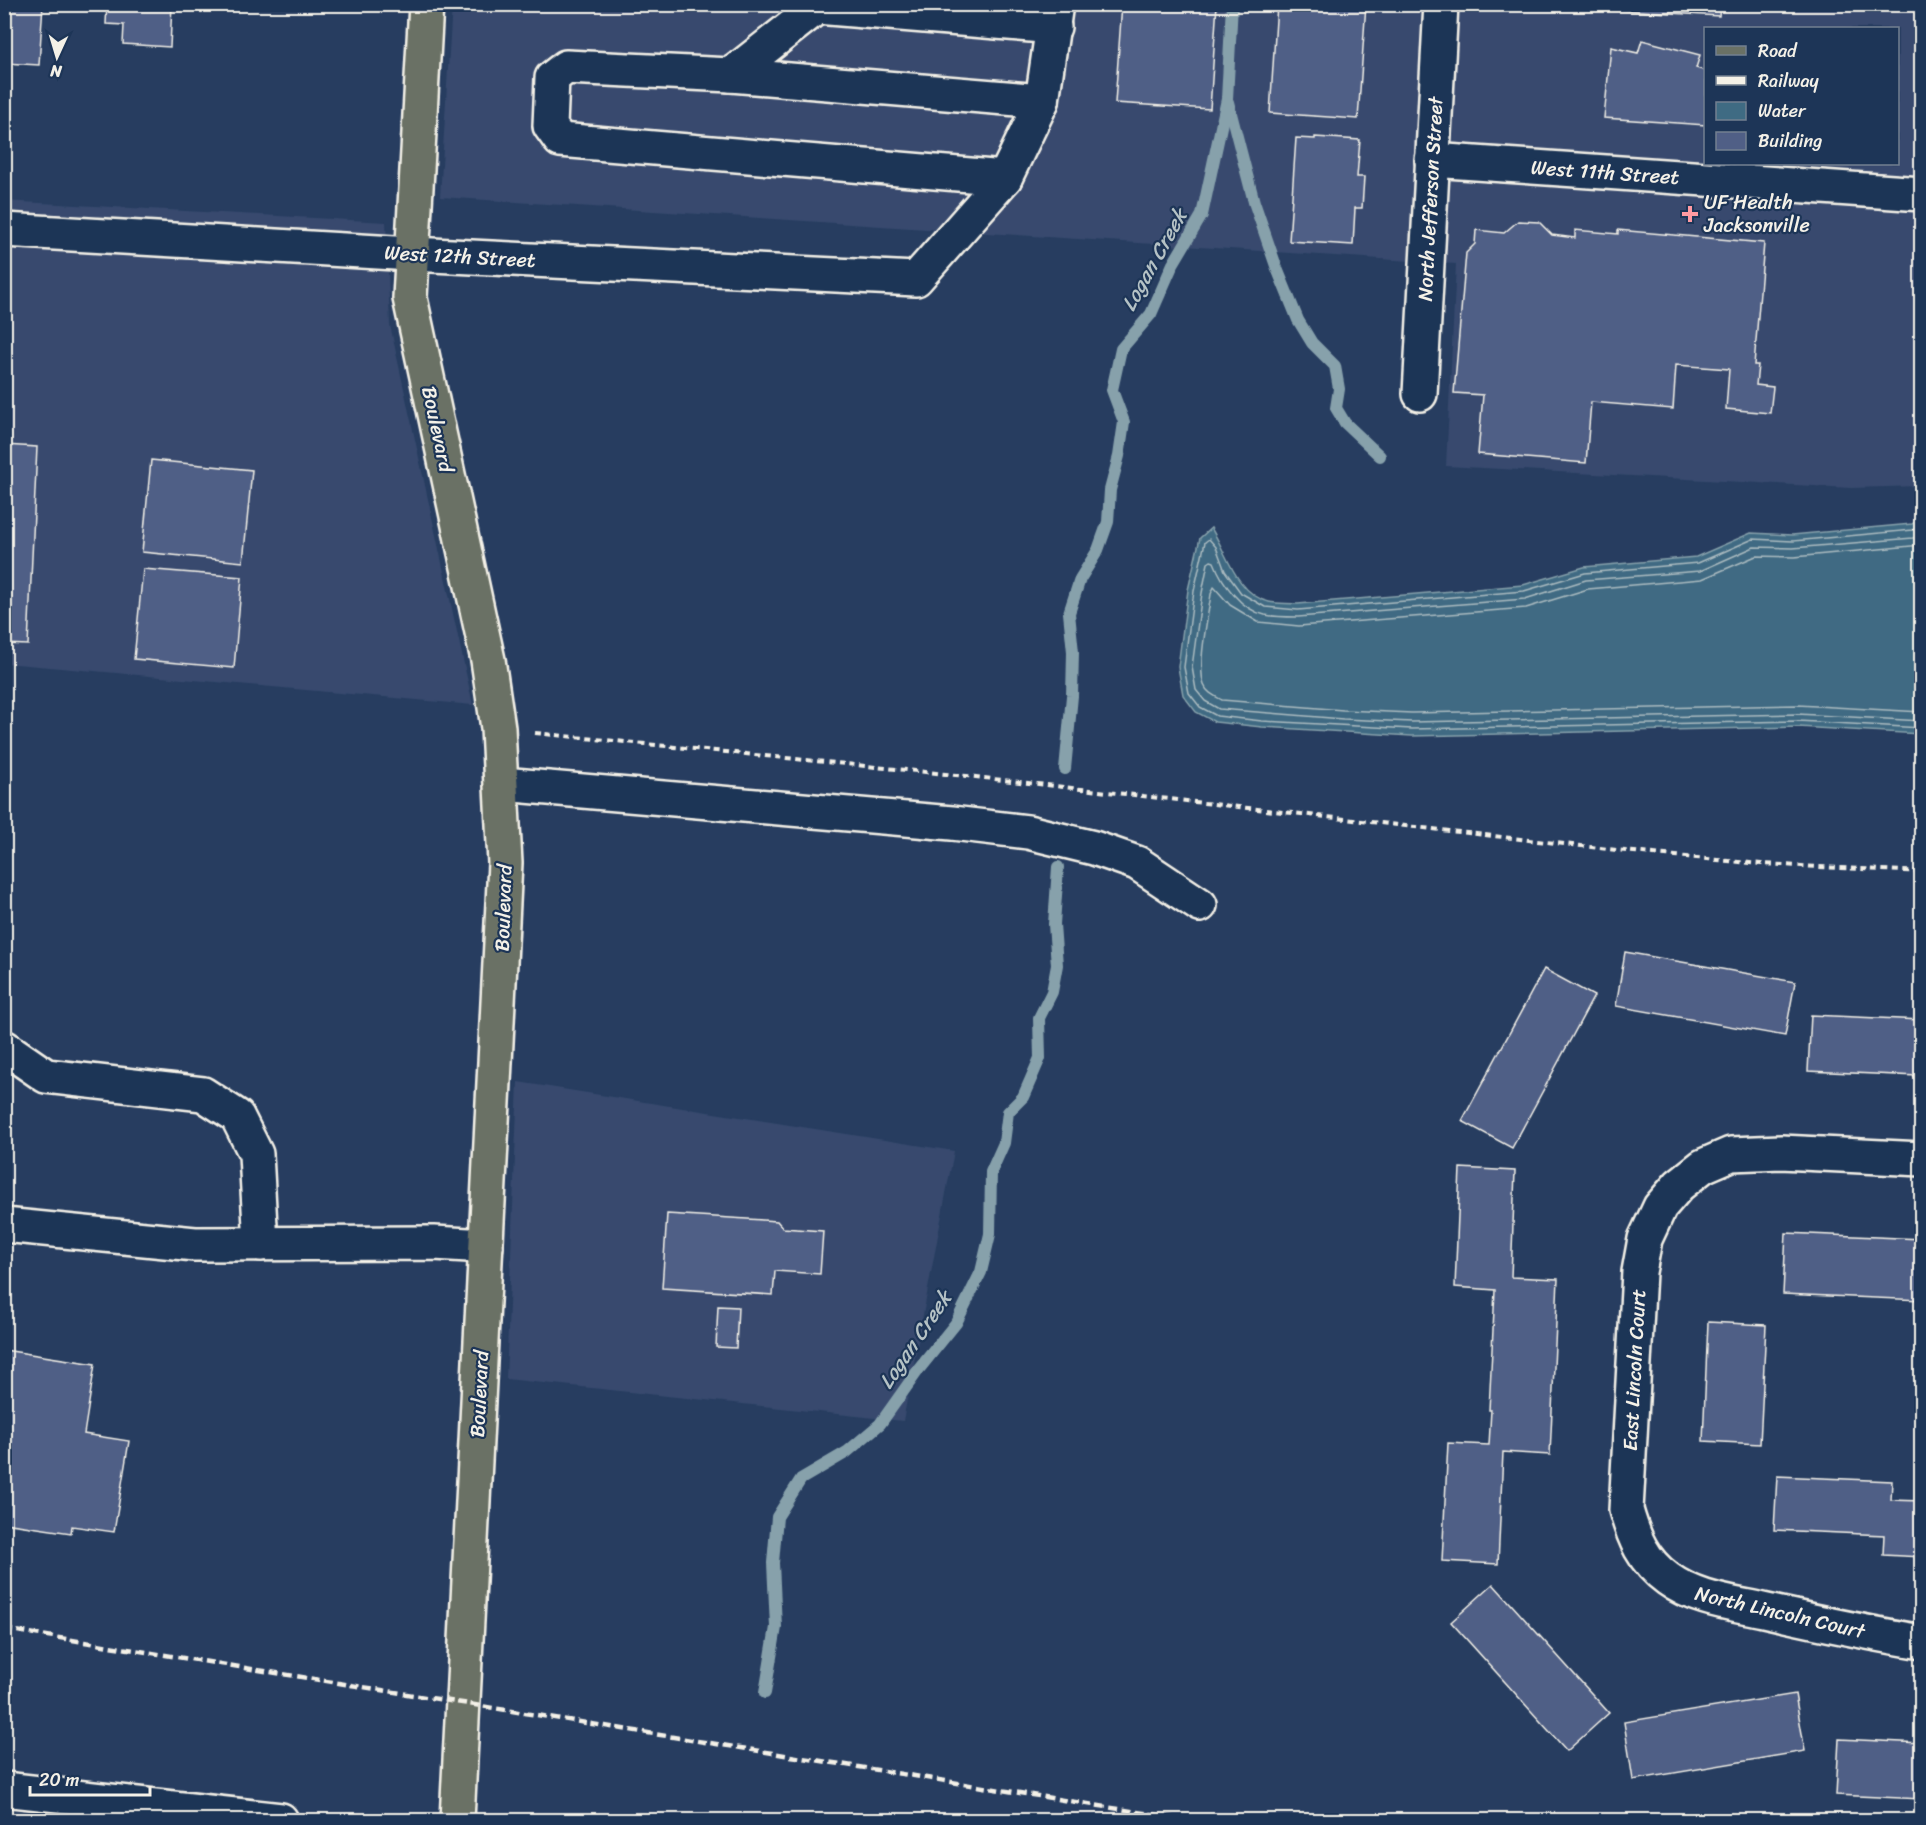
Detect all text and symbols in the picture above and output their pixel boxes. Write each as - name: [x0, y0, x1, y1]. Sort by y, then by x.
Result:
- north arrow: [27, 27, 87, 87]
- legend: [1704, 27, 1899, 165]
- text: Road: [1758, 35, 1798, 67]
- text: N: [49, 57, 64, 86]
- text: Railway: [1758, 65, 1820, 97]
- street label: North Jefferson Street: [1408, 95, 1453, 302]
- text: Water: [1758, 95, 1807, 127]
- text: Building: [1758, 125, 1822, 157]
- street label: West 11th Street: [1530, 150, 1681, 195]
- place label: UF Health Jacksonville: [1703, 185, 1810, 243]
- water label: Logan Creek: [1110, 199, 1199, 318]
- marker: UF Health Jacksonville: [1681, 205, 1699, 223]
- street label: West 12th Street: [383, 235, 537, 278]
- street label: Boulevard: [411, 383, 464, 477]
- street label: Boulevard: [484, 863, 523, 952]
- water label: Logan Creek: [868, 1281, 964, 1397]
- street label: East Lincoln Court: [1613, 1288, 1656, 1452]
- street label: Boulevard: [460, 1348, 499, 1438]
- street label: North Lincoln Court: [1691, 1576, 1869, 1649]
- scale bar: [30, 1759, 150, 1797]
- text: 20 m: [39, 1764, 79, 1796]

